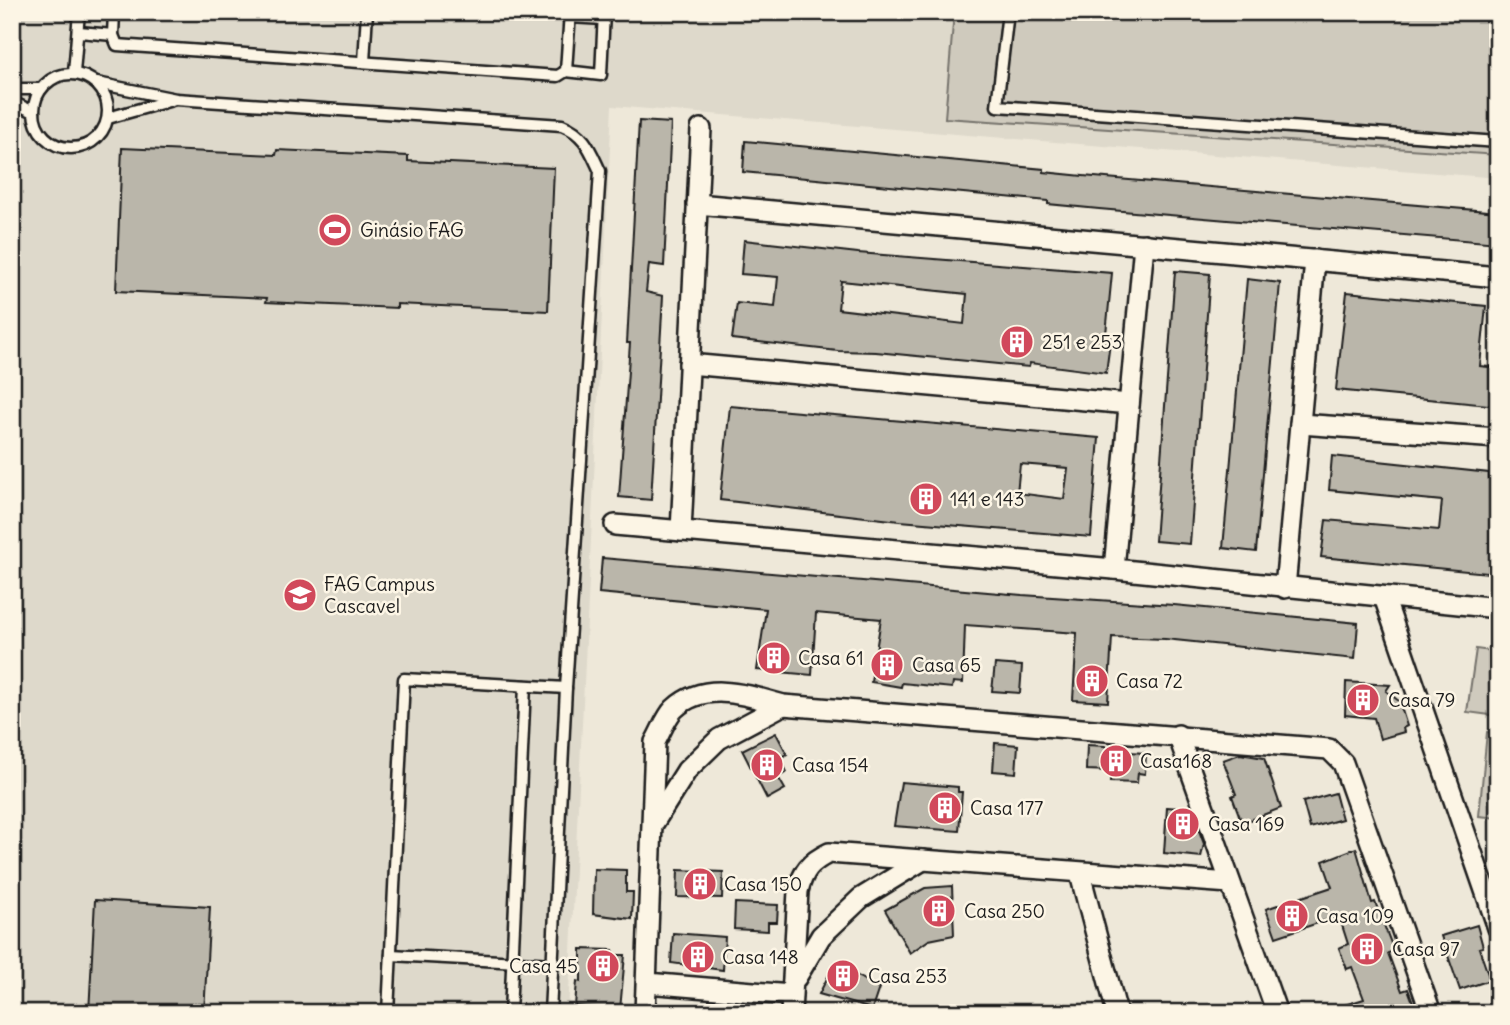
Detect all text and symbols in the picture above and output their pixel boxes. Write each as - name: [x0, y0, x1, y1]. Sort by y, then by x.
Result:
- sports icon: Ginásio FAG: [316, 211, 354, 249]
- place label: Ginásio FAG: [360, 218, 464, 242]
- building icon: 251 e 253: [998, 323, 1036, 361]
- place label: 251 e 253: [1042, 330, 1122, 354]
- building icon: 141 e 143: [907, 480, 945, 518]
- place label: 141 e 143: [950, 487, 1024, 511]
- place label: FAG Campus Cascavel: [324, 572, 435, 618]
- school or university icon: FAG Campus Cascavel: [281, 576, 319, 614]
- building icon: Casa 61: [755, 639, 793, 677]
- place label: Casa 61: [798, 646, 864, 670]
- building icon: Casa 65: [868, 646, 906, 684]
- place label: Casa 65: [912, 653, 981, 677]
- building icon: Casa 72: [1073, 662, 1111, 700]
- place label: Casa 72: [1116, 669, 1183, 693]
- building icon: Casa 79: [1344, 681, 1382, 719]
- place label: Casa 79: [1388, 688, 1455, 712]
- building icon: Casa168: [1097, 742, 1135, 780]
- building icon: Casa 154: [748, 746, 786, 784]
- place label: Casa168: [1140, 749, 1212, 773]
- place label: Casa 154: [792, 753, 869, 777]
- building icon: Casa 177: [926, 789, 964, 827]
- place label: Casa 177: [970, 796, 1043, 820]
- building icon: Casa 169: [1164, 805, 1202, 843]
- place label: Casa 169: [1208, 812, 1285, 836]
- building icon: Casa 150: [681, 865, 719, 903]
- place label: Casa 150: [724, 872, 802, 896]
- building icon: Casa 250: [920, 892, 958, 930]
- building icon: Casa 109: [1273, 897, 1311, 935]
- place label: Casa 250: [964, 899, 1045, 923]
- place label: Casa 109: [1316, 904, 1394, 928]
- building icon: Casa 97: [1348, 930, 1386, 968]
- place label: Casa 97: [1392, 937, 1459, 961]
- building icon: Casa 148: [679, 938, 717, 976]
- place label: Casa 148: [722, 945, 799, 969]
- building icon: Casa 45: [584, 947, 622, 985]
- place label: Casa 45: [509, 954, 578, 978]
- building icon: Casa 253: [824, 957, 862, 995]
- place label: Casa 253: [868, 964, 947, 988]

